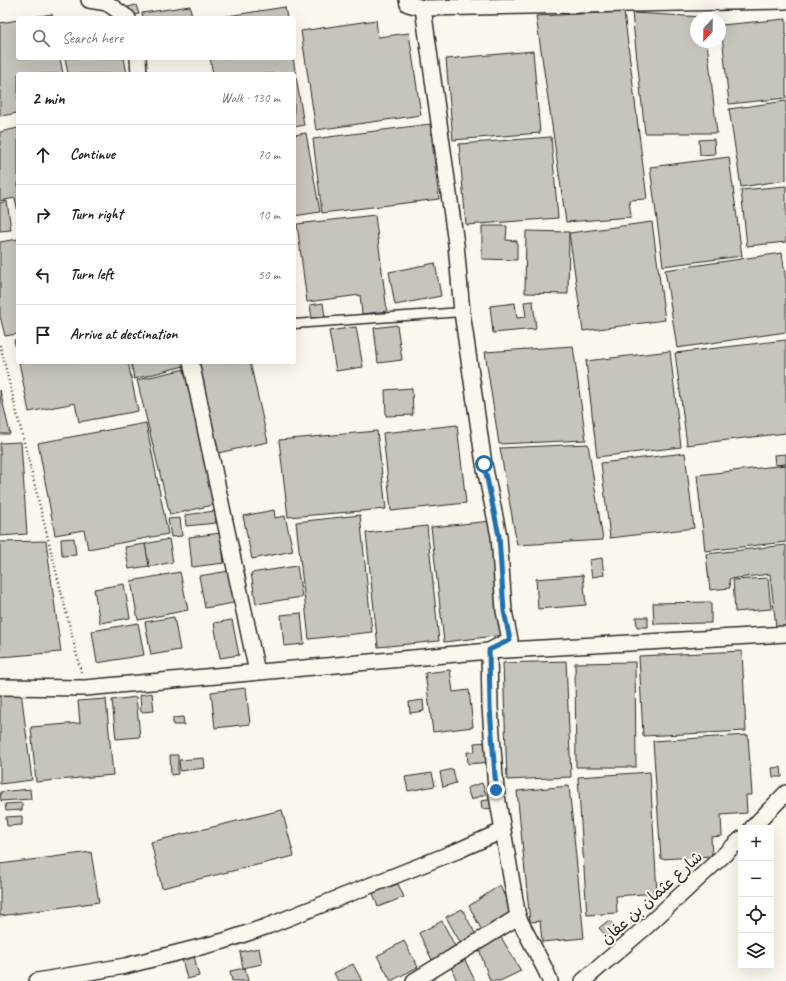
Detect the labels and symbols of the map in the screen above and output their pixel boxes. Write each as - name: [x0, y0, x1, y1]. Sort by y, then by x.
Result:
- north arrow: [690, 12, 726, 48]
- route start: [475, 455, 493, 473]
- route end: [487, 781, 505, 799]
- street label: شارع عثمان بن عفان: [597, 847, 707, 949]

